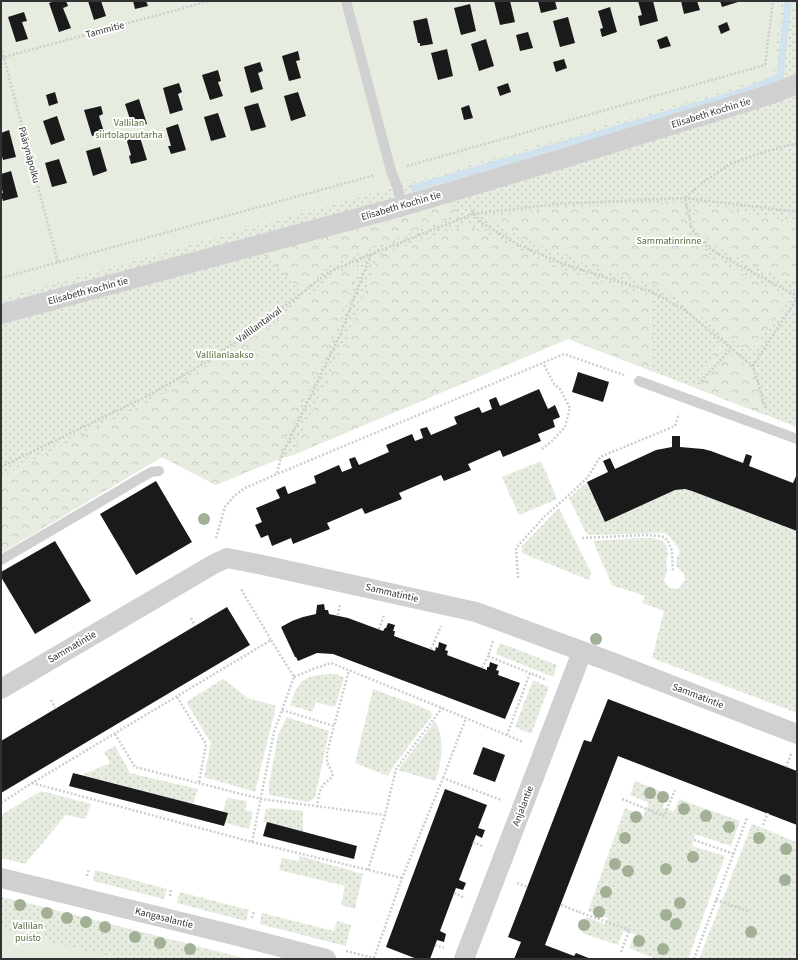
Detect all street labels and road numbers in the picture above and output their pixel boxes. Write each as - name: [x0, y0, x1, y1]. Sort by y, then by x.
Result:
- street label: Tammitie: [84, 18, 126, 42]
- street label: Elisabeth Kochin tie: [669, 94, 753, 132]
- street label: Päärynäpolku: [15, 125, 43, 185]
- street label: Elisabeth Kochin tie: [359, 188, 443, 224]
- street label: Elisabeth Kochin tie: [46, 274, 130, 308]
- street label: Vallilantaival: [233, 303, 285, 346]
- street label: Sammatintie: [364, 580, 420, 606]
- street label: Sammatintie: [45, 627, 99, 667]
- street label: Sammatintie: [670, 680, 726, 712]
- street label: Anjalantie: [509, 784, 537, 828]
- street label: Kangasalantie: [134, 904, 195, 932]

